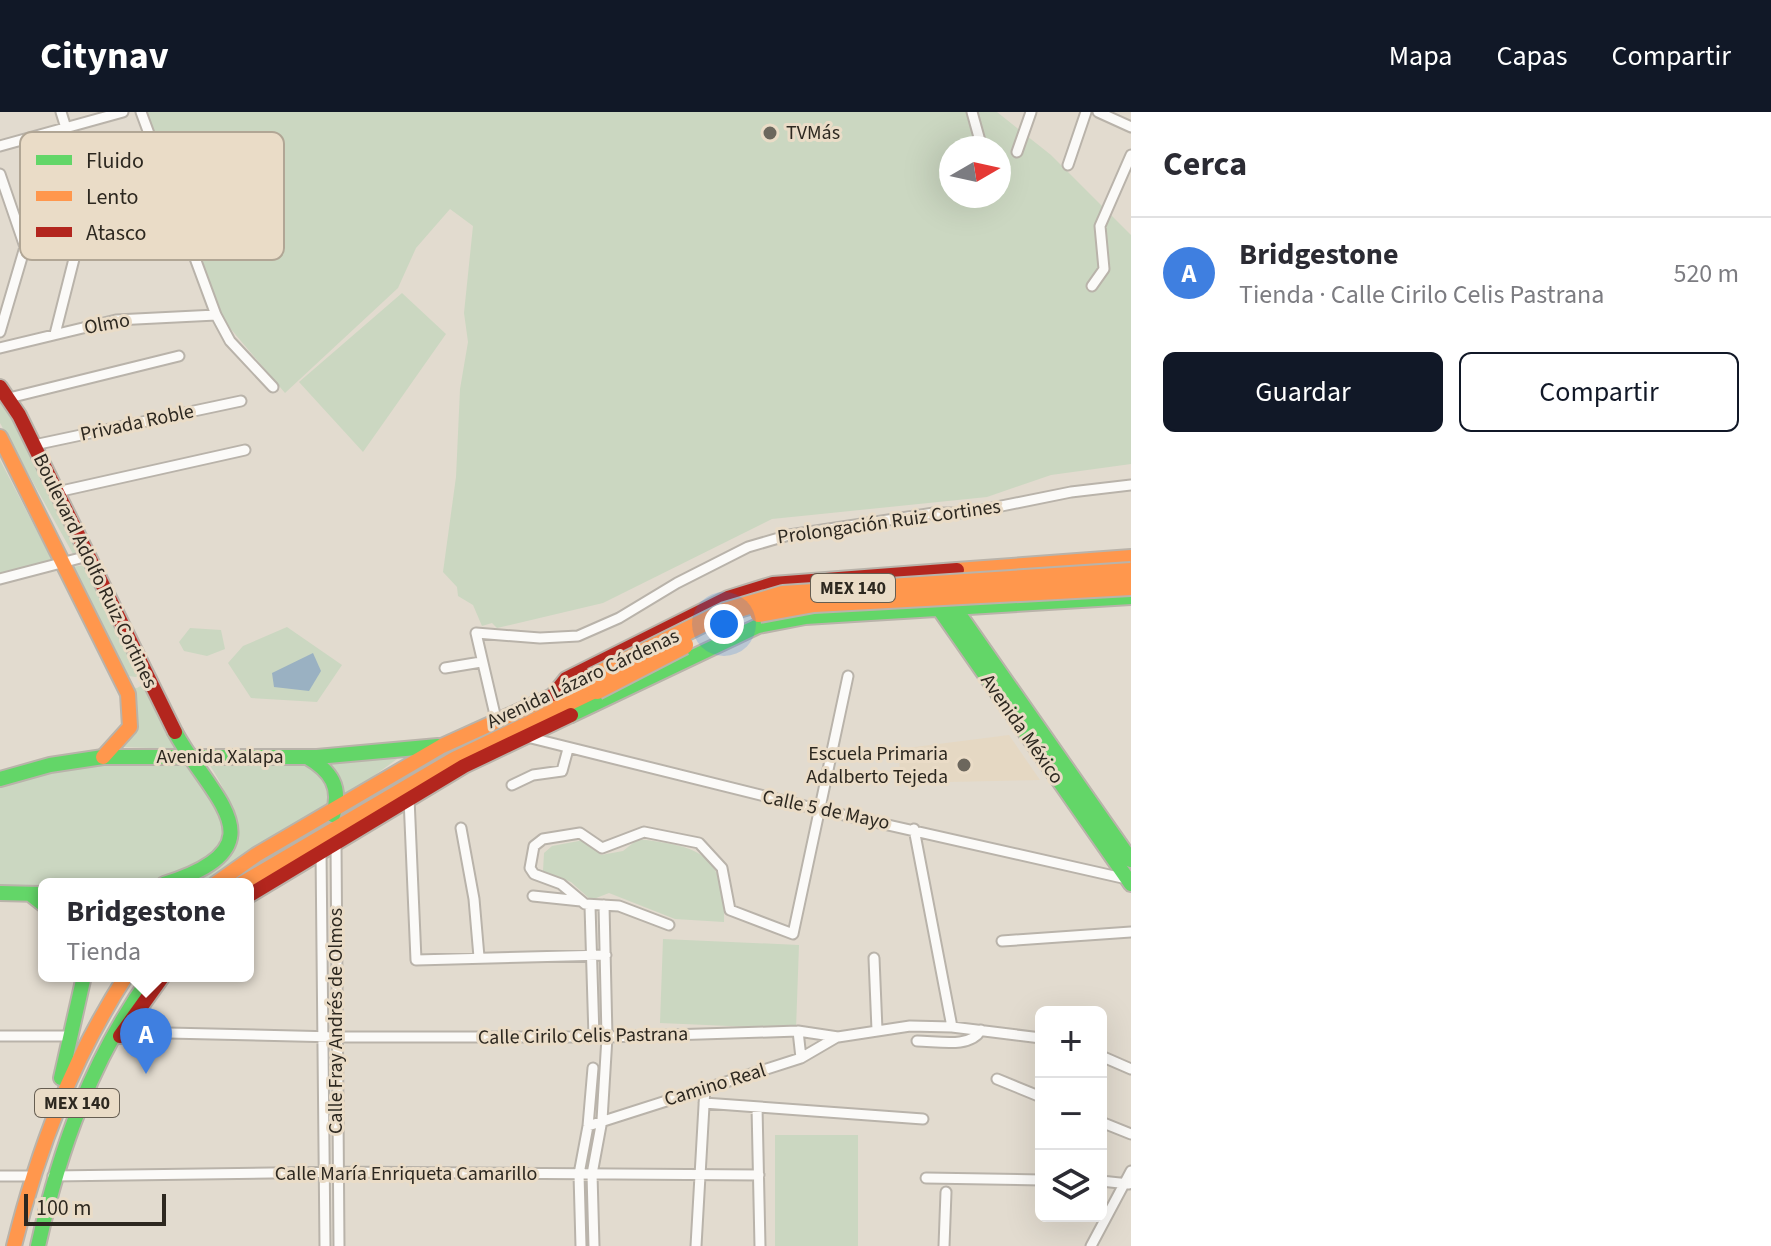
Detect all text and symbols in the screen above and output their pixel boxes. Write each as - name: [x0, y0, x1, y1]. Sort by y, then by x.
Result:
- text: Citynav: [40, 29, 169, 83]
- text: Mapa: [1389, 36, 1452, 76]
- text: Capas: [1496, 36, 1568, 76]
- text: Compartir: [1612, 36, 1731, 76]
- place label: TVMás: [786, 119, 840, 147]
- marker: TVMás: [761, 124, 779, 142]
- legend: [20, 132, 284, 260]
- north arrow: [939, 136, 1011, 208]
- text: Cerca: [1163, 140, 1247, 189]
- text: Fluido: [86, 145, 144, 177]
- text: Lento: [86, 181, 138, 213]
- text: Atasco: [86, 217, 146, 249]
- text: Bridgestone: [1239, 233, 1399, 276]
- text: A: [1182, 255, 1196, 292]
- text: 520 m: [1673, 255, 1739, 292]
- text: Tienda · Calle Cirilo Celis Pastrana: [1239, 276, 1604, 313]
- street label: Olmo: [82, 306, 132, 342]
- button: Guardar: [1163, 352, 1443, 432]
- button: Compartir: [1459, 352, 1739, 432]
- street label: Privada Roble: [78, 397, 196, 449]
- street label: Boulevard Adolfo Ruiz Cortines: [26, 449, 164, 693]
- street label: Prolongación Ruiz Cortines: [776, 492, 1002, 552]
- road number: MEX 140: [811, 574, 895, 602]
- your location: [704, 604, 744, 644]
- street label: Avenida Lázaro Cárdenas: [482, 622, 684, 736]
- street label: Avenida México: [974, 668, 1070, 790]
- place label: Escuela Primaria Adalberto Tejeda: [806, 740, 948, 791]
- street label: Avenida Xalapa: [156, 743, 284, 771]
- marker: Escuela Primaria Adalberto Tejeda: [955, 756, 973, 774]
- street label: Calle 5 de Mayo: [760, 783, 892, 837]
- popup: [38, 878, 254, 982]
- text: Bridgestone: [66, 890, 226, 933]
- street label: Calle Fray Andrés de Olmos: [322, 908, 350, 1134]
- text: Tienda: [66, 933, 141, 970]
- map controls: [1035, 1006, 1107, 1222]
- button: +: [1035, 1006, 1107, 1078]
- pin: A: [120, 1008, 172, 1074]
- street label: Calle Cirilo Celis Pastrana: [478, 1020, 688, 1052]
- street label: Camino Real: [661, 1056, 769, 1114]
- button: −: [1035, 1078, 1107, 1150]
- road number: MEX 140: [35, 1089, 119, 1117]
- button: layers: [1035, 1150, 1107, 1222]
- street label: Calle María Enriqueta Camarillo: [275, 1160, 537, 1188]
- scale bar: [24, 1190, 166, 1226]
- text: 100 m: [36, 1192, 91, 1224]

